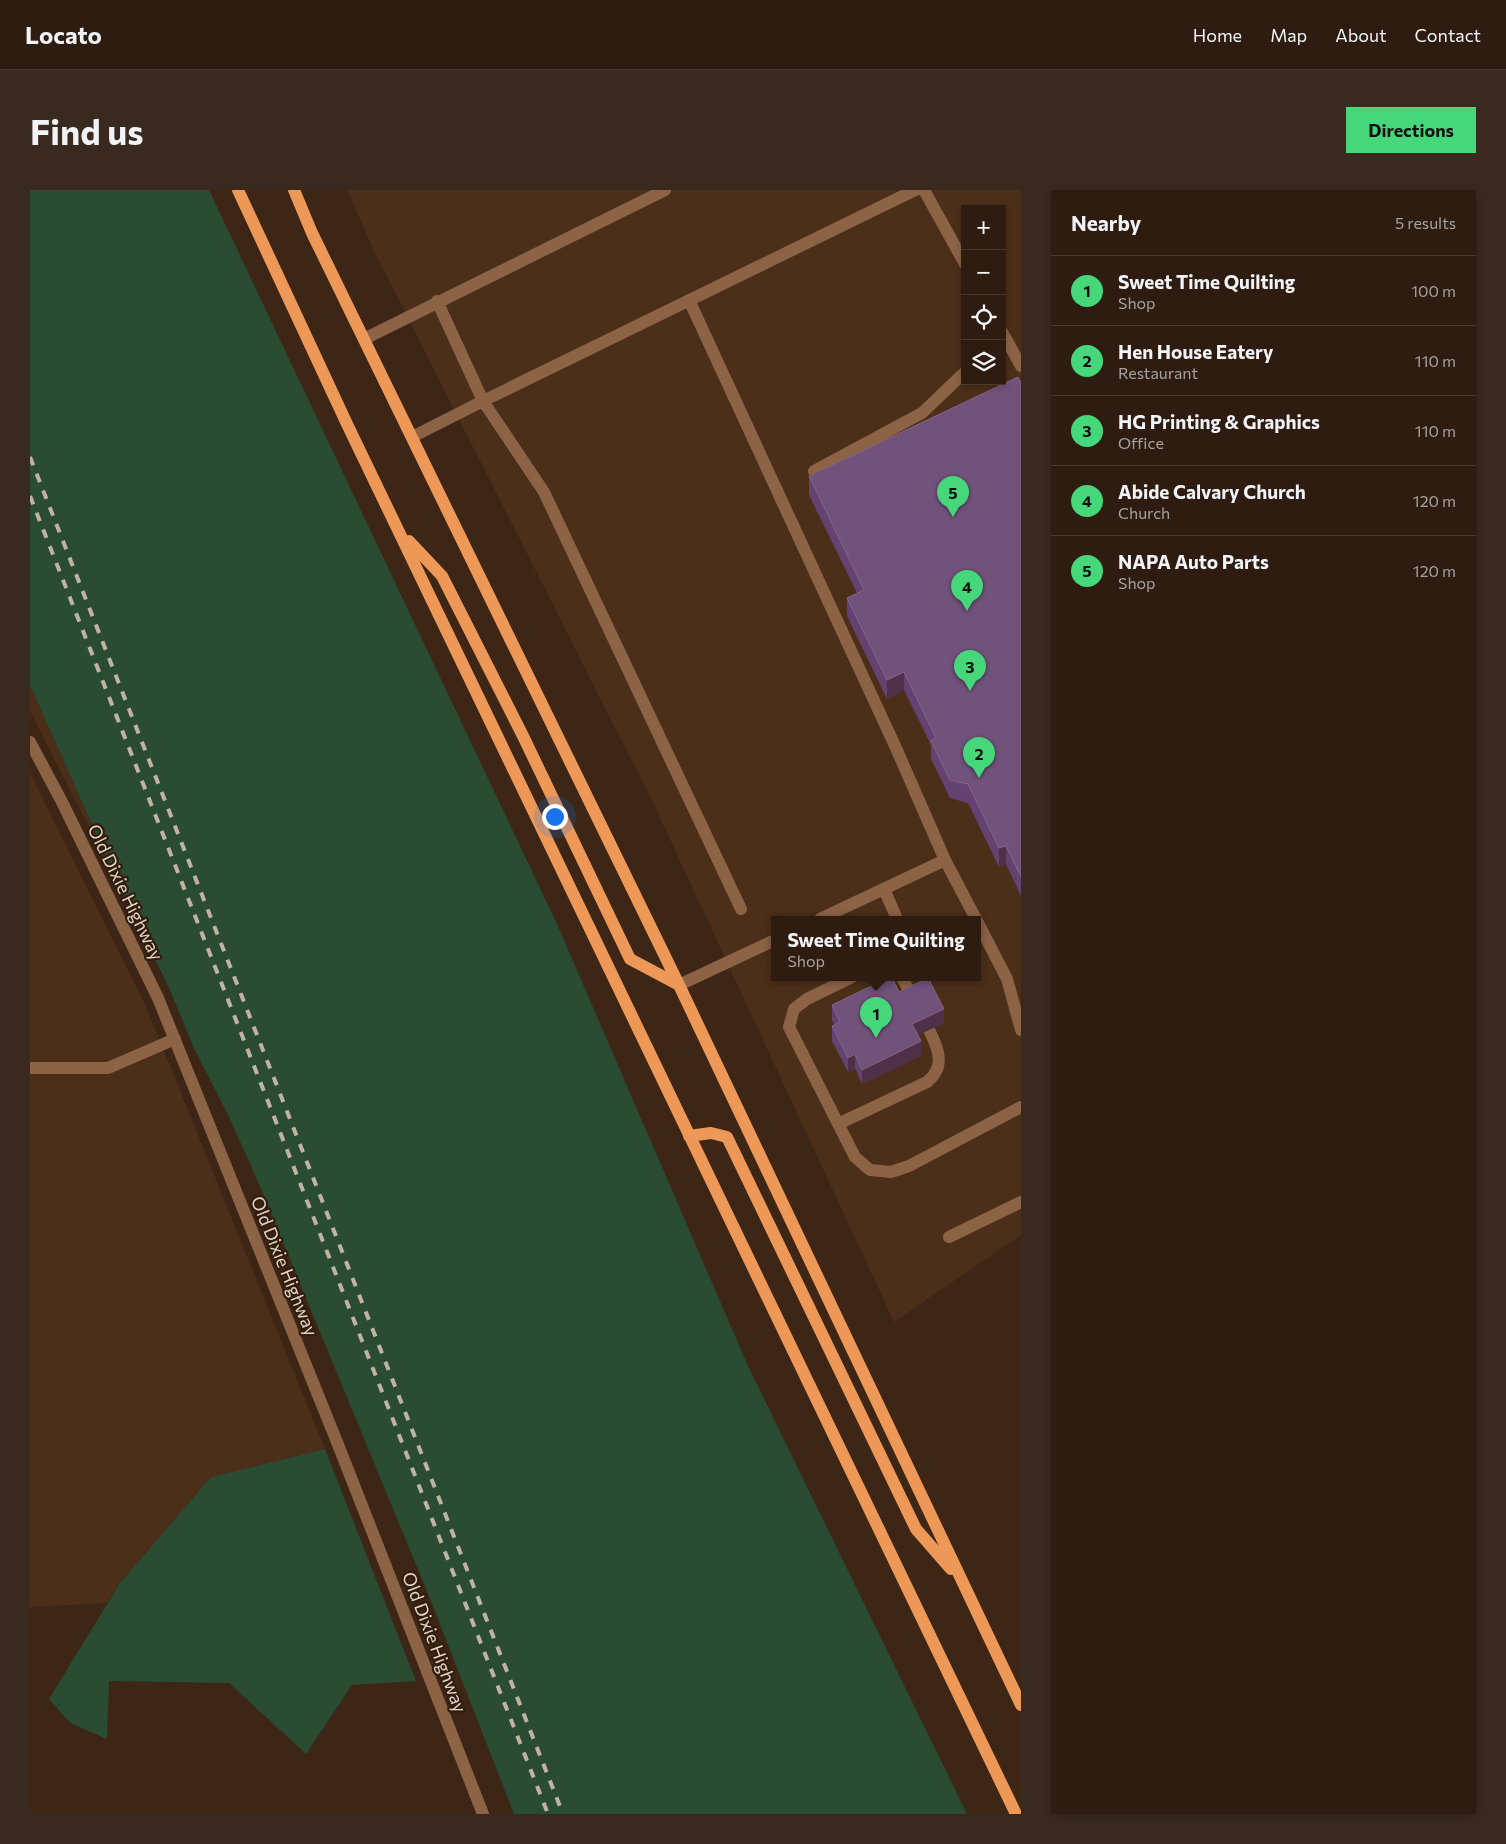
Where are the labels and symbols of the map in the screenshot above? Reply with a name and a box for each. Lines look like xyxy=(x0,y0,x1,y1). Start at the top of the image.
pin: 5 xyxy=(937,476,969,517)
pin: 4 xyxy=(951,570,983,611)
pin: 3 xyxy=(954,650,986,691)
pin: 2 xyxy=(963,737,995,778)
your location xyxy=(542,804,568,830)
street label: Old Dixie Highway xyxy=(83,820,169,964)
pin: 1 xyxy=(860,997,892,1038)
street label: Old Dixie Highway xyxy=(247,1193,323,1339)
street label: Old Dixie Highway xyxy=(398,1569,472,1715)

